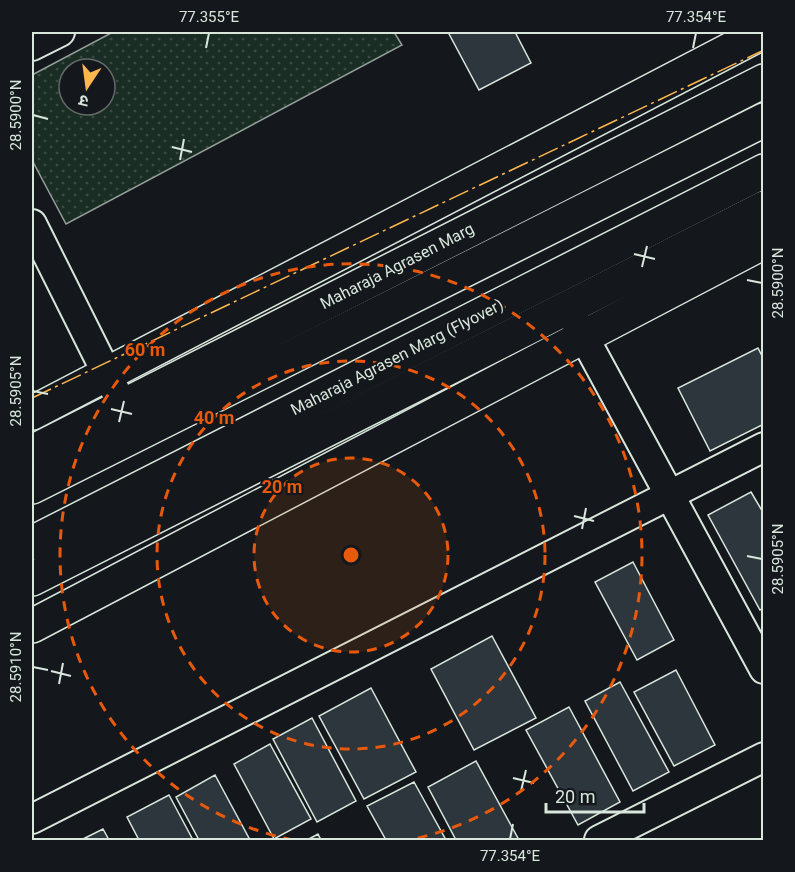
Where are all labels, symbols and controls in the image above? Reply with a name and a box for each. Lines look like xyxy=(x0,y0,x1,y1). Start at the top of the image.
text: 77.355°E xyxy=(179,8,240,26)
text: 77.354°E xyxy=(666,8,727,26)
north arrow xyxy=(57,57,117,117)
text: 28.5900°N xyxy=(7,80,25,150)
text: उ xyxy=(76,91,90,111)
street label: Maharaja Agrasen Marg xyxy=(317,219,477,313)
text: 28.5900°N xyxy=(769,248,787,318)
street label: Maharaja Agrasen Marg (Flyover) xyxy=(288,295,506,419)
text: 60 m xyxy=(125,339,165,360)
text: 28.5905°N xyxy=(7,356,25,426)
text: 40 m xyxy=(194,407,234,428)
text: 20 m xyxy=(262,476,302,497)
text: 28.5905°N xyxy=(769,524,787,594)
centre of rings xyxy=(341,545,361,565)
text: 28.5910°N xyxy=(7,632,25,702)
scale bar xyxy=(546,776,644,814)
text: 20 m xyxy=(555,786,595,807)
text: 77.354°E xyxy=(480,847,541,865)

